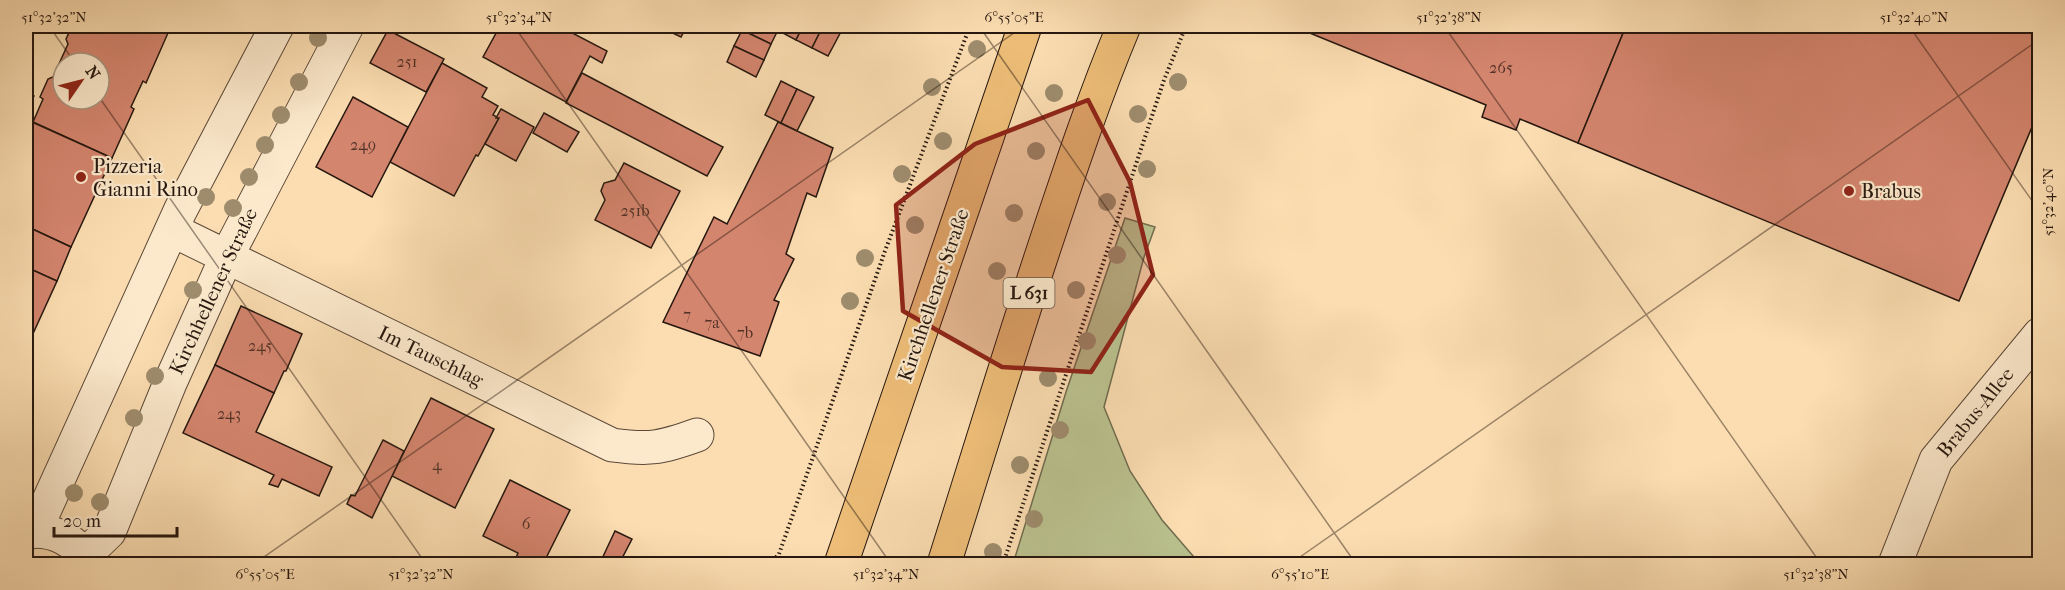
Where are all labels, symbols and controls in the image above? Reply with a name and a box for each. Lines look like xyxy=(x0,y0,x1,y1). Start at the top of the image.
text: 51°32'32"N xyxy=(21,8,87,26)
text: 51°32'34"N xyxy=(486,8,553,26)
text: 6°55'05"E xyxy=(984,8,1044,26)
text: 51°32'38"N xyxy=(1416,8,1482,26)
text: 51°32'40"N xyxy=(1880,8,1949,26)
north arrow xyxy=(51,51,111,111)
house number: 251 xyxy=(397,52,417,71)
house number: 265 xyxy=(1489,58,1513,77)
text: N xyxy=(82,62,105,84)
house number: 249 xyxy=(350,135,376,154)
place label: Pizzeria Gianni Rino xyxy=(93,155,198,201)
text: 51°32'40"N xyxy=(2039,167,2057,236)
marker: Pizzeria Gianni Rino xyxy=(74,170,88,184)
place label: Brabus xyxy=(1861,180,1921,203)
marker: Brabus xyxy=(1842,184,1856,198)
house number: 251b xyxy=(620,201,650,220)
street label: Kirchhellener Straße xyxy=(165,204,262,378)
street label: Kirchhellener Straße xyxy=(893,206,974,384)
road number: L 631 xyxy=(1004,278,1054,308)
house number: 7 xyxy=(683,305,691,324)
house number: 7a xyxy=(704,313,720,332)
street label: Im Tauschlag xyxy=(375,321,487,392)
house number: 7b xyxy=(737,323,753,342)
house number: 245 xyxy=(248,336,272,355)
street label: Brabus-Allee xyxy=(1932,363,2019,462)
house number: 243 xyxy=(217,404,241,423)
house number: 4 xyxy=(432,455,442,474)
scale bar xyxy=(54,500,177,538)
text: 20 m xyxy=(63,511,101,532)
house number: 6 xyxy=(522,514,531,533)
text: 6°55'05"E xyxy=(235,565,295,583)
text: 51°32'32"N xyxy=(388,565,454,583)
text: 51°32'34"N xyxy=(853,565,920,583)
text: 6°55'10"E xyxy=(1271,565,1329,583)
text: 51°32'38"N xyxy=(1783,565,1849,583)

